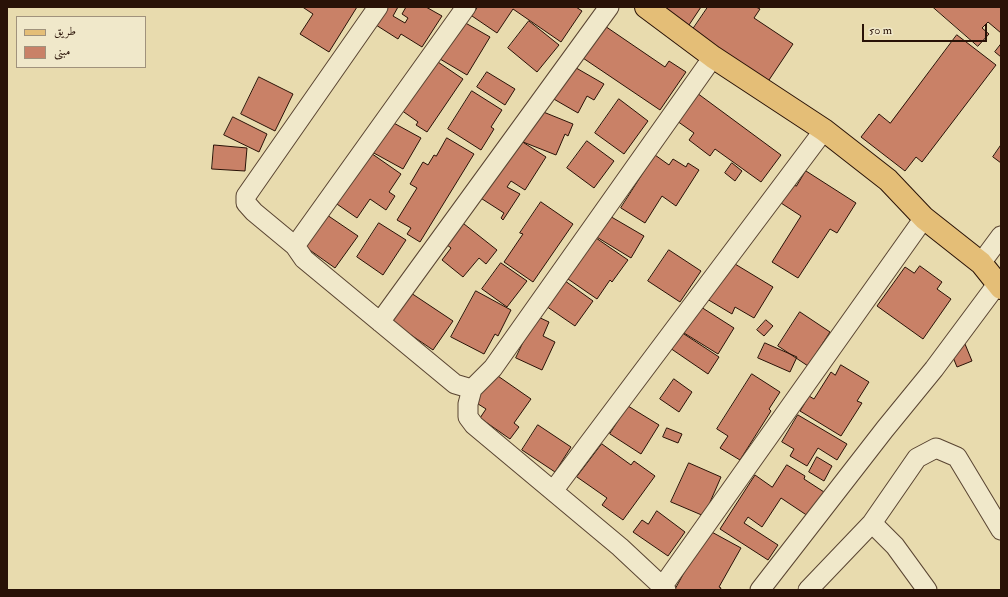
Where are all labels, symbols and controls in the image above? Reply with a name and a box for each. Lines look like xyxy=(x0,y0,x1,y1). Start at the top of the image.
legend xyxy=(16,16,146,68)
scale bar xyxy=(864,16,989,42)
text: 50 m xyxy=(869,23,892,38)
text: طريق xyxy=(54,24,76,39)
text: مبنى xyxy=(54,44,70,59)

